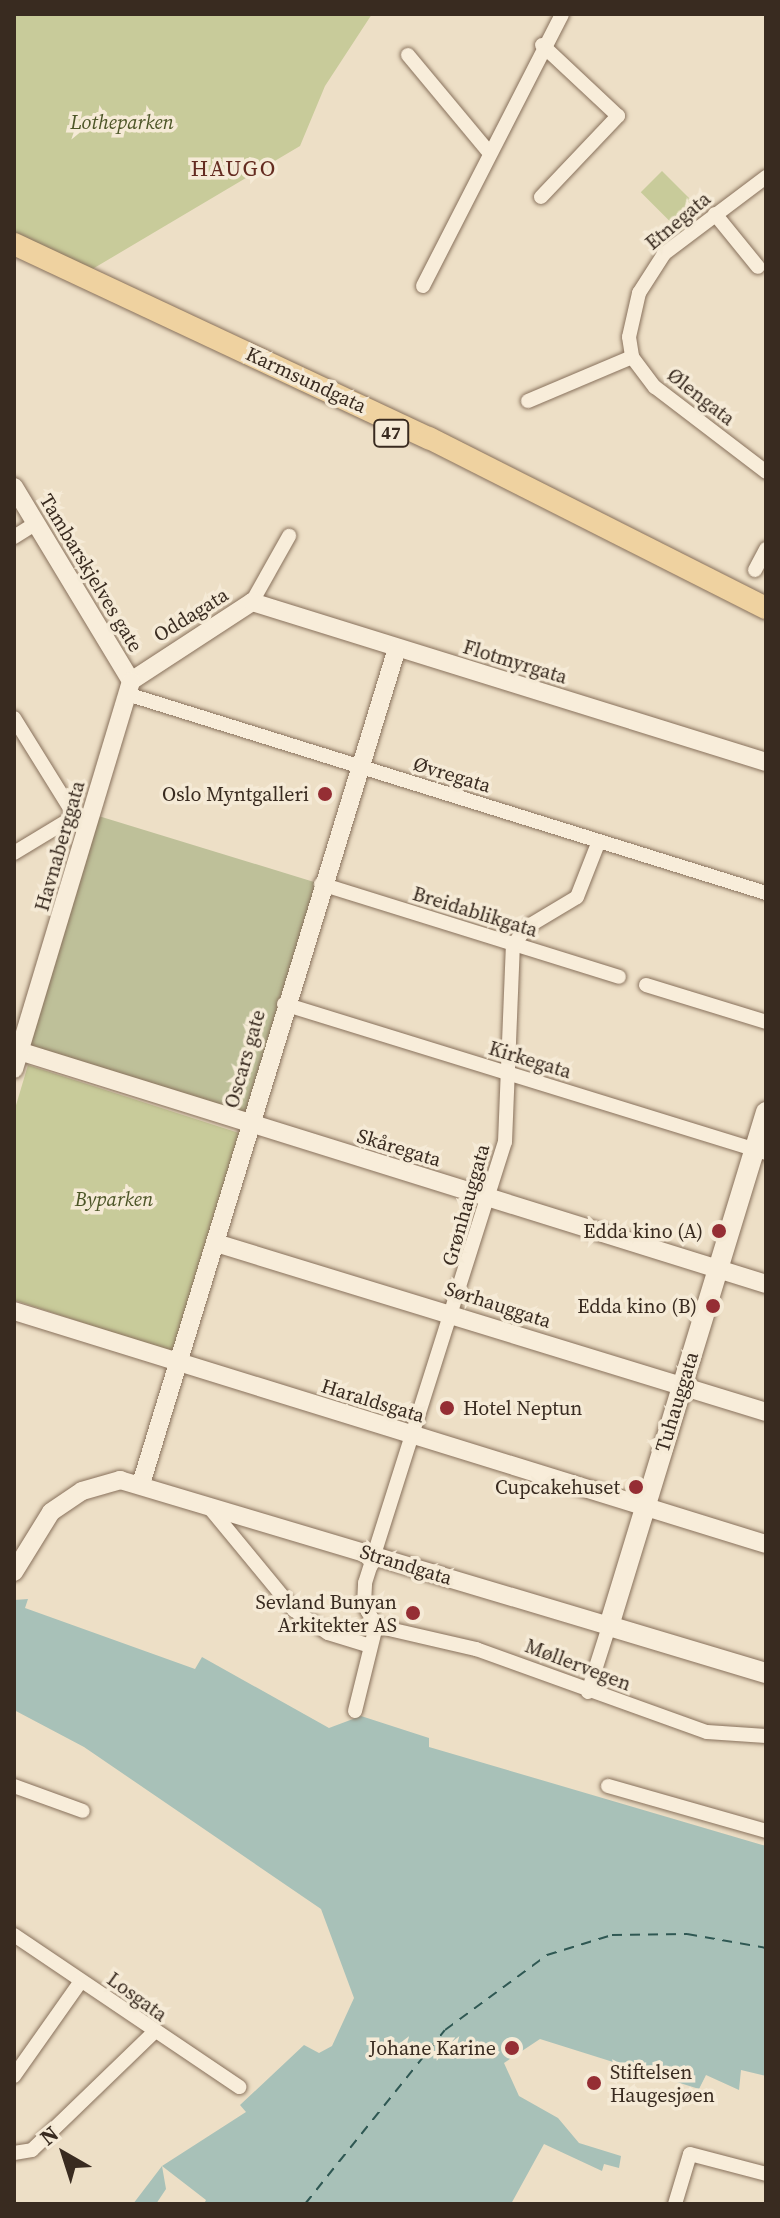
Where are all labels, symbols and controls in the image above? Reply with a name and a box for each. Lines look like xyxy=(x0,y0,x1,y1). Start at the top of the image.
park label: Lotheparken xyxy=(70,110,174,134)
district label: HAUGO xyxy=(191,156,277,182)
street label: Etnegata xyxy=(641,187,715,255)
street label: Karmsundgata xyxy=(242,342,370,418)
street label: Ølengata xyxy=(662,363,740,431)
road number: 47 xyxy=(373,419,409,447)
street label: Tambarskjelves gate xyxy=(34,490,148,656)
street label: Oddagata xyxy=(149,583,233,647)
street label: Flotmyrgata xyxy=(460,635,570,689)
street label: Øvregata xyxy=(410,752,494,798)
street label: Havnaberggata xyxy=(30,778,90,914)
place label: Oslo Myntgalleri xyxy=(162,782,309,806)
marker: Oslo Myntgalleri xyxy=(316,785,334,803)
street label: Breidablikgata xyxy=(410,882,540,942)
street label: Oscars gate xyxy=(220,1007,270,1111)
street label: Kirkegata xyxy=(486,1036,574,1084)
street label: Skåregata xyxy=(354,1124,444,1172)
street label: Grønhauggata xyxy=(437,1141,495,1269)
park label: Byparken xyxy=(75,1187,153,1211)
place label: Edda kino (A) xyxy=(583,1219,703,1243)
marker: Edda kino (A) xyxy=(710,1222,728,1240)
street label: Sørhauggata xyxy=(442,1277,554,1333)
place label: Edda kino (B) xyxy=(577,1294,697,1318)
marker: Edda kino (B) xyxy=(704,1297,722,1315)
street label: Tuhauggata xyxy=(650,1349,704,1455)
street label: Haraldsgata xyxy=(318,1374,428,1428)
place label: Hotel Neptun xyxy=(463,1396,582,1420)
marker: Hotel Neptun xyxy=(438,1399,456,1417)
place label: Cupcakehuset xyxy=(495,1475,620,1499)
marker: Cupcakehuset xyxy=(627,1478,645,1496)
street label: Strandgata xyxy=(357,1540,455,1590)
place label: Sevland Bunyan Arkitekter AS xyxy=(256,1590,397,1637)
marker: Sevland Bunyan Arkitekter AS xyxy=(404,1604,422,1622)
street label: Møllervegen xyxy=(522,1634,634,1696)
street label: Losgata xyxy=(102,1967,172,2027)
place label: Johane Karine xyxy=(369,2036,496,2060)
marker: Johane Karine xyxy=(503,2039,521,2057)
place label: Stiftelsen Haugesjøen xyxy=(610,2060,715,2107)
marker: Stiftelsen Haugesjøen xyxy=(585,2074,603,2092)
north arrow xyxy=(24,2114,104,2194)
text: N xyxy=(33,2119,65,2152)

